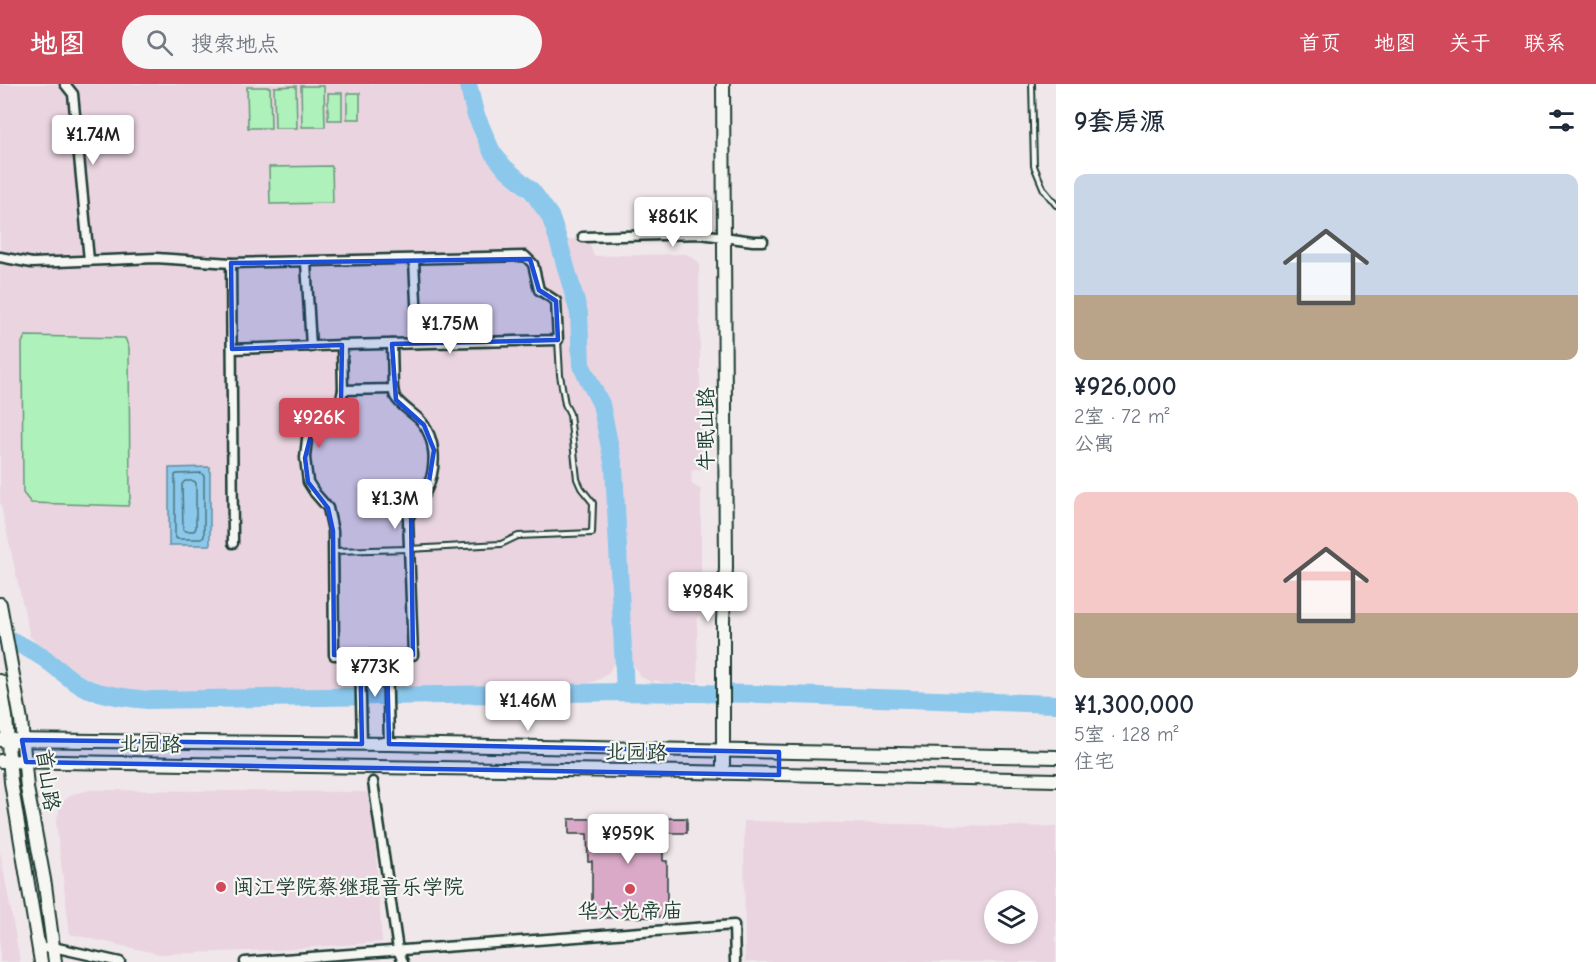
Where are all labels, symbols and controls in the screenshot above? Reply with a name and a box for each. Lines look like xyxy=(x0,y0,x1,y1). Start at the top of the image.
search box xyxy=(122,15,542,69)
icon: search xyxy=(143,26,176,59)
text: 地图 xyxy=(30,28,86,60)
text: 搜索地点 xyxy=(191,31,279,57)
text: 首页 xyxy=(1299,31,1341,55)
text: 地图 xyxy=(1374,31,1416,55)
text: 关于 xyxy=(1449,31,1491,55)
text: 联系 xyxy=(1524,31,1566,55)
icon: filters xyxy=(1545,104,1578,137)
text: 9套房源 xyxy=(1074,107,1166,137)
pin: ¥1.74M xyxy=(44,115,142,166)
text: ¥1.74M xyxy=(66,123,120,146)
pin: ¥861K xyxy=(631,197,715,248)
text: ¥861K xyxy=(648,205,698,228)
icon: home xyxy=(1272,213,1380,321)
pin: ¥1.75M xyxy=(401,304,499,355)
text: ¥1.75M xyxy=(421,312,479,335)
text: ¥926,000 xyxy=(1074,372,1177,402)
street label: 牛眠山路 xyxy=(694,387,718,471)
pin: ¥926K xyxy=(277,398,361,449)
text: 2室 · 72 m² xyxy=(1074,405,1169,428)
text: ¥926K xyxy=(293,406,345,429)
text: 公寓 xyxy=(1074,432,1114,455)
pin: ¥1.3M xyxy=(353,479,437,530)
text: ¥1.3M xyxy=(371,487,419,510)
icon: home xyxy=(1272,531,1380,639)
pin: ¥984K xyxy=(666,572,750,623)
text: ¥984K xyxy=(682,580,734,603)
pin: ¥773K xyxy=(333,647,417,698)
text: ¥773K xyxy=(351,655,399,678)
pin: ¥1.46M xyxy=(479,681,577,732)
text: ¥1.46M xyxy=(499,689,557,712)
text: ¥1,300,000 xyxy=(1074,690,1194,720)
text: 5室 · 128 m² xyxy=(1074,723,1179,746)
street label: 北园路 xyxy=(118,731,182,757)
street label: 北园路 xyxy=(604,739,668,765)
street label: 首山路 xyxy=(32,747,64,813)
text: 住宅 xyxy=(1074,750,1114,773)
pin: ¥959K xyxy=(586,814,670,865)
text: ¥959K xyxy=(602,822,654,845)
place label: 闽江学院蔡继琨音乐学院 xyxy=(233,875,464,899)
marker: 闽江学院蔡继琨音乐学院 xyxy=(214,880,228,894)
marker: 华大光帝庙 xyxy=(623,882,637,896)
map controls xyxy=(984,890,1038,944)
button: layers xyxy=(984,890,1038,944)
place label: 华大光帝庙 xyxy=(578,899,683,923)

